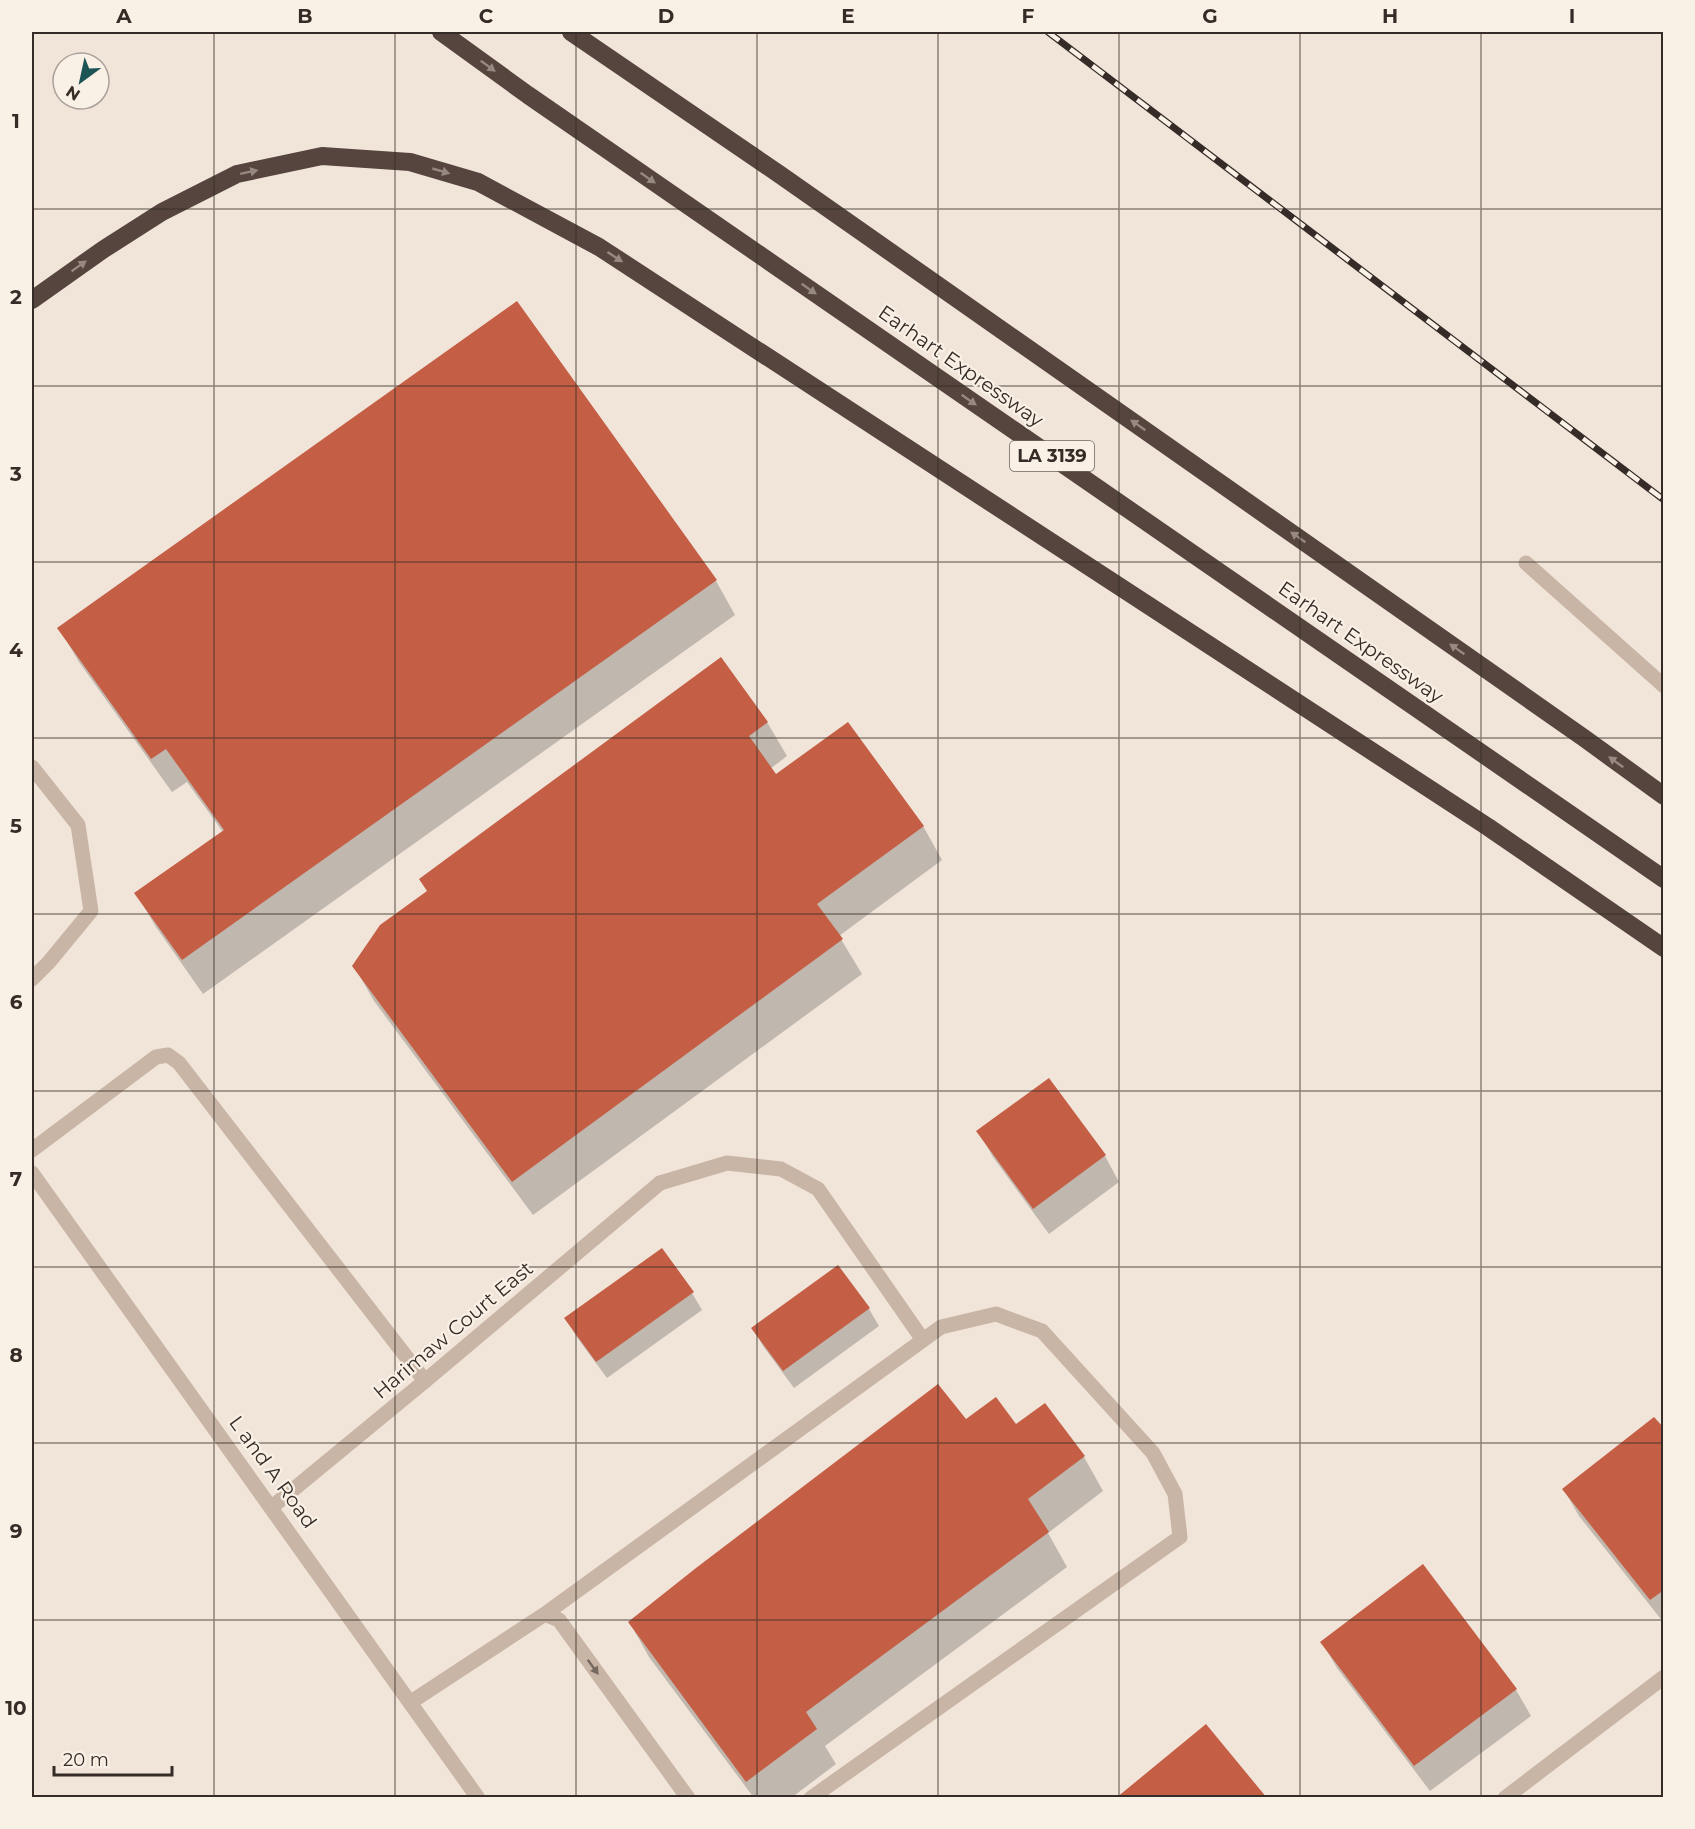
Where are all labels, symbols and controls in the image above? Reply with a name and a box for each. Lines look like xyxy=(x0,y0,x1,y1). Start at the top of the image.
text: A xyxy=(115,4,132,28)
text: B xyxy=(297,4,313,28)
text: C xyxy=(479,4,494,28)
text: D xyxy=(658,4,674,28)
text: E xyxy=(841,4,855,28)
text: F xyxy=(1022,4,1035,28)
text: G xyxy=(1202,4,1218,28)
text: H xyxy=(1382,4,1398,28)
text: I xyxy=(1569,4,1575,28)
north arrow xyxy=(51,51,111,111)
one-way arrow xyxy=(480,60,496,72)
text: N xyxy=(63,82,84,105)
text: 1 xyxy=(12,109,20,133)
one-way arrow xyxy=(239,166,258,176)
one-way arrow xyxy=(432,167,450,176)
one-way arrow xyxy=(640,172,656,184)
one-way arrow xyxy=(606,251,622,263)
one-way arrow xyxy=(71,260,87,272)
one-way arrow xyxy=(800,283,816,295)
text: 2 xyxy=(10,285,22,309)
street label: Earhart Expressway xyxy=(874,300,1048,432)
one-way arrow xyxy=(961,394,977,405)
one-way arrow xyxy=(1130,420,1146,431)
road number: LA 3139 xyxy=(1010,441,1094,471)
text: 3 xyxy=(9,462,22,486)
one-way arrow xyxy=(1290,531,1306,543)
street label: Earhart Expressway xyxy=(1274,576,1448,708)
text: 4 xyxy=(9,638,23,662)
one-way arrow xyxy=(1450,643,1466,655)
one-way arrow xyxy=(1609,756,1624,768)
text: 5 xyxy=(10,814,22,838)
text: 6 xyxy=(10,990,23,1014)
text: 7 xyxy=(10,1167,22,1191)
street label: Harimaw Court East xyxy=(368,1256,538,1404)
text: 8 xyxy=(9,1343,23,1367)
street label: L and A Road xyxy=(224,1411,322,1533)
text: 9 xyxy=(10,1519,22,1543)
one-way arrow xyxy=(587,1658,599,1674)
text: 10 xyxy=(5,1696,27,1720)
scale bar xyxy=(54,1739,172,1777)
text: 20 m xyxy=(63,1749,109,1771)

